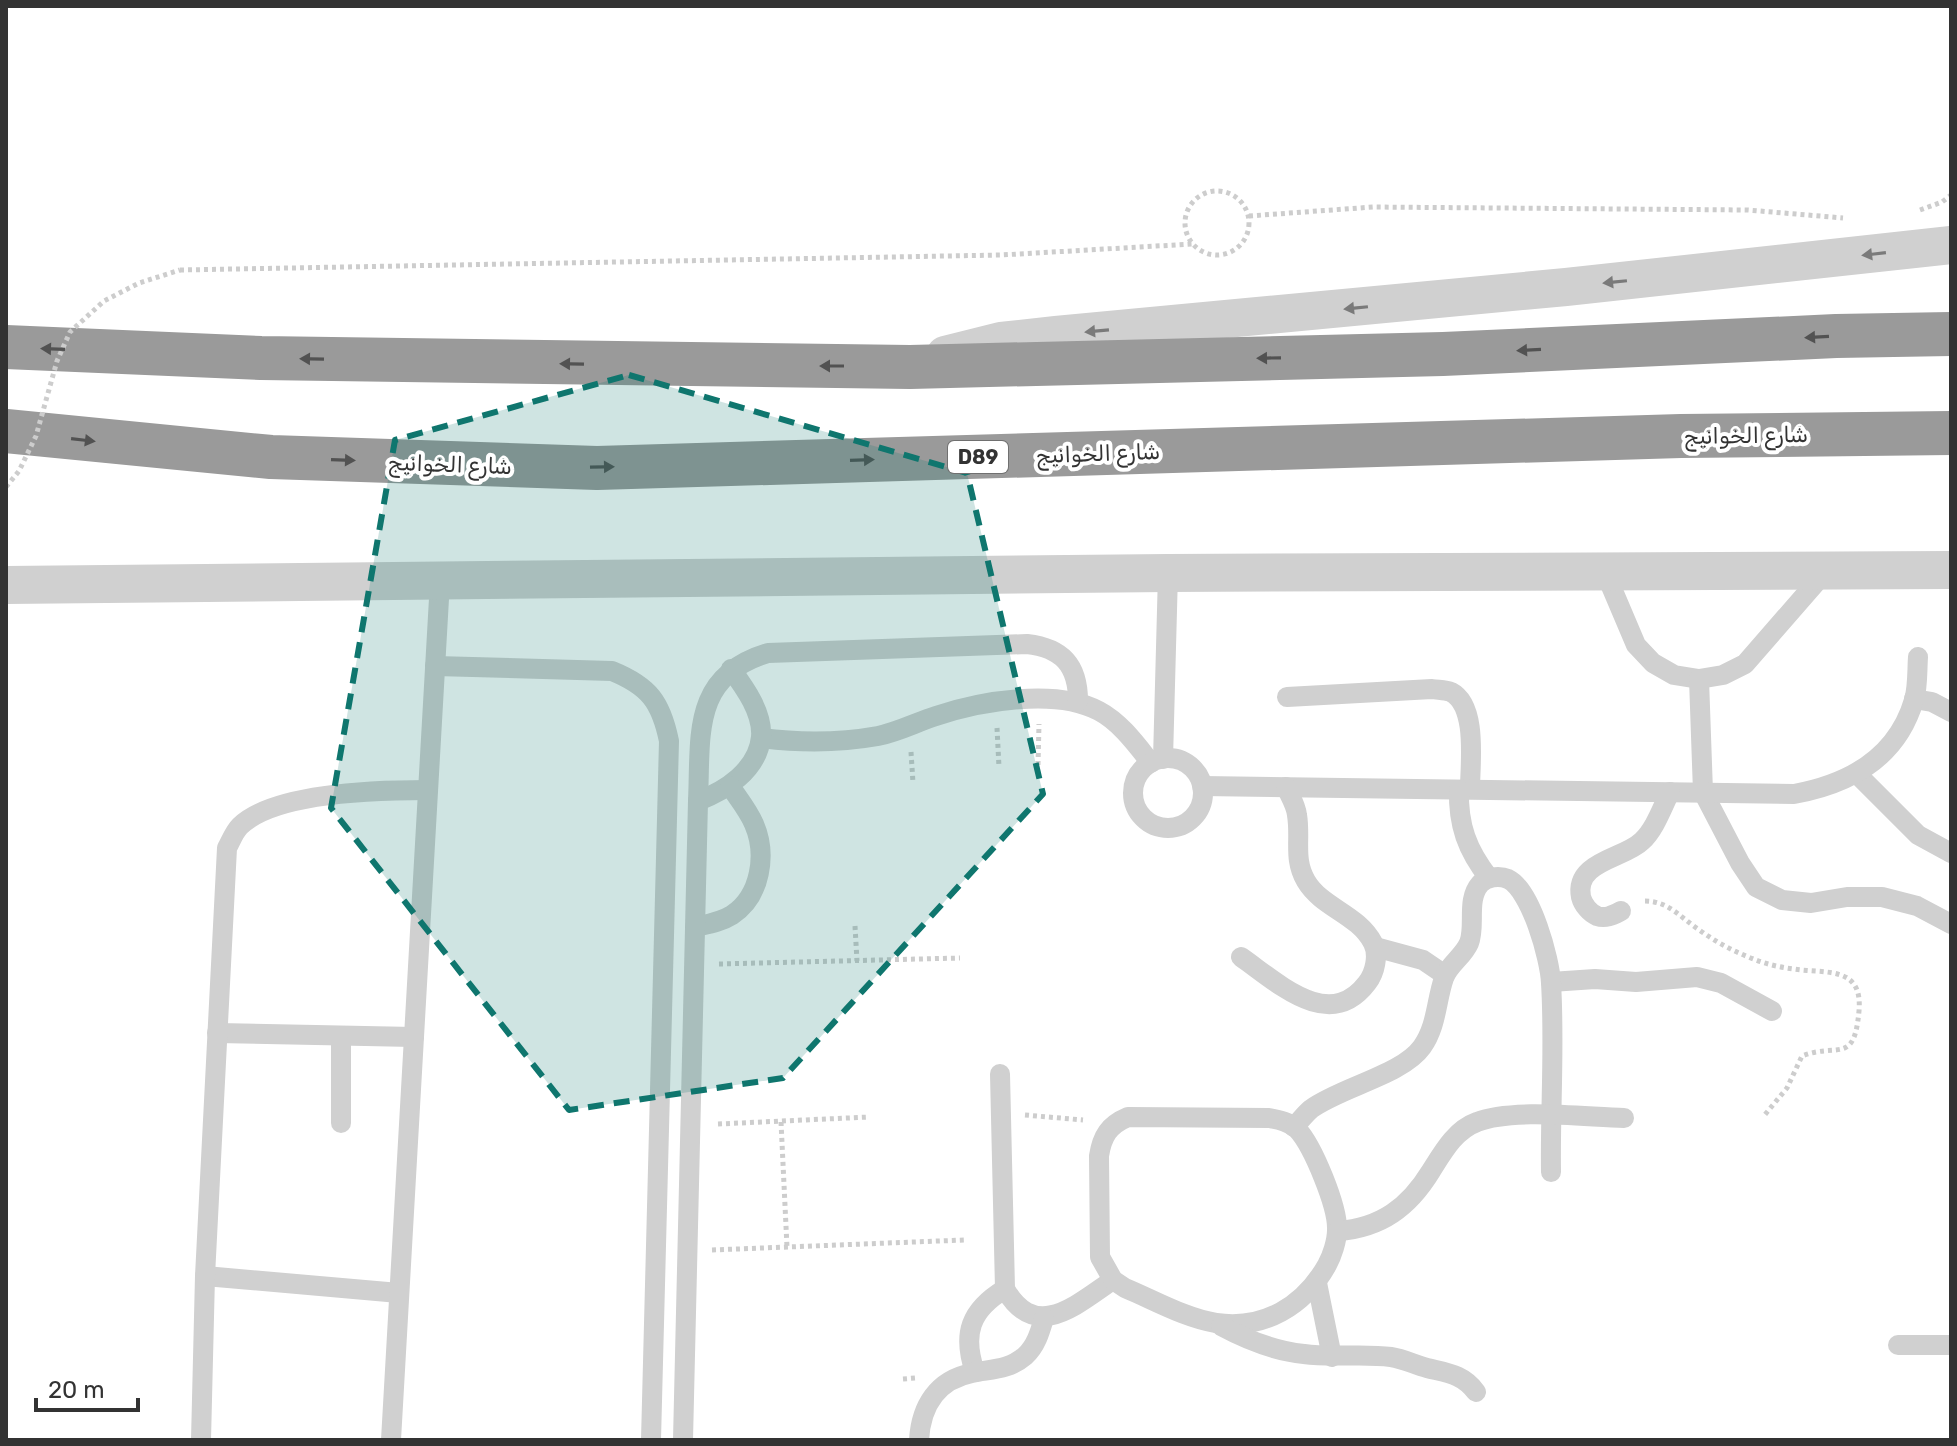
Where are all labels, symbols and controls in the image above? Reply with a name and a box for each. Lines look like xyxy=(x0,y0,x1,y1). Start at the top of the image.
one-way arrow xyxy=(1861,248,1886,261)
one-way arrow xyxy=(1602,276,1627,289)
one-way arrow xyxy=(1343,301,1368,314)
one-way arrow xyxy=(1084,325,1109,338)
one-way arrow xyxy=(1804,330,1829,343)
one-way arrow xyxy=(40,342,65,355)
one-way arrow xyxy=(1516,344,1541,357)
one-way arrow xyxy=(1256,352,1281,365)
one-way arrow xyxy=(299,353,324,365)
one-way arrow xyxy=(559,357,584,370)
one-way arrow xyxy=(819,360,844,372)
street label: شارع الخوانيج xyxy=(1684,421,1808,452)
one-way arrow xyxy=(71,433,96,446)
street label: شارع الخوانيج xyxy=(1035,438,1161,471)
road number: D89 xyxy=(948,441,1008,473)
street label: شارع الخوانيج xyxy=(387,449,513,482)
one-way arrow xyxy=(331,453,356,466)
one-way arrow xyxy=(850,454,875,466)
one-way arrow xyxy=(590,461,616,474)
scale bar xyxy=(36,1362,138,1412)
text: 20 m xyxy=(48,1376,105,1404)

